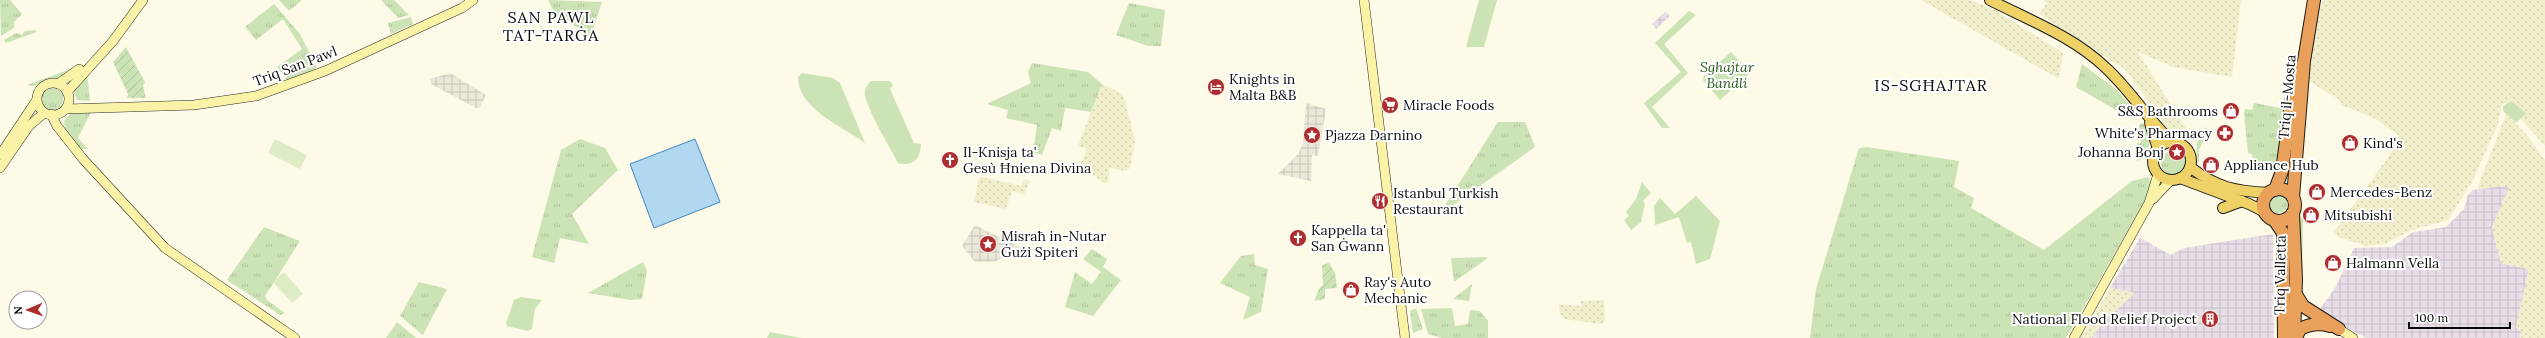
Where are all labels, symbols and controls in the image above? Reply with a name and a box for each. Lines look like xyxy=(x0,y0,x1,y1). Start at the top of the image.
district label: SAN PAWL TAT-TARĠA xyxy=(503,7,599,45)
street label: Triq San Pawl xyxy=(251,42,340,90)
street label: Triq il-Mosta xyxy=(2274,54,2300,140)
park label: Sghajtar Bandli xyxy=(1700,58,1755,92)
place label: Knights in Malta B&B xyxy=(1229,70,1297,104)
district label: IS-SGĦAJTAR xyxy=(1874,75,1988,95)
hotel icon: Knights in Malta B&B xyxy=(1206,77,1226,97)
supermarket icon: Miracle Foods xyxy=(1380,95,1400,115)
place label: Miracle Foods xyxy=(1403,96,1494,114)
shop icon: S&S Bathrooms xyxy=(2221,101,2241,121)
place label: S&S Bathrooms xyxy=(2118,102,2218,120)
pharmacy icon: White's Pharmacy xyxy=(2215,123,2235,143)
place label: White's Pharmacy xyxy=(2095,124,2213,142)
place icon: Pjazza Darnino xyxy=(1302,125,1322,145)
place label: Pjazza Darnino xyxy=(1325,126,1422,144)
shop icon: Kind's xyxy=(2340,133,2360,153)
place label: Kind's xyxy=(2363,134,2403,152)
place icon: Johanna Bonj xyxy=(2167,142,2187,162)
place label: Il-Knisja ta' Gesù Ħniena Divina xyxy=(963,143,1091,177)
place label: Johanna Bonj xyxy=(2077,143,2164,161)
church icon: Il-Knisja ta' Gesù Ħniena Divina xyxy=(940,150,960,170)
shop icon: Appliance Hub xyxy=(2201,155,2221,175)
place label: Appliance Hub xyxy=(2223,156,2319,174)
shop icon: Mercedes-Benz xyxy=(2307,182,2327,202)
place label: Mercedes-Benz xyxy=(2330,183,2432,201)
place label: Istanbul Turkish Restaurant xyxy=(1393,184,1499,218)
restaurant icon: Istanbul Turkish Restaurant xyxy=(1370,191,1390,211)
shop icon: Mitsubishi xyxy=(2301,205,2321,225)
place label: Mitsubishi xyxy=(2324,206,2392,224)
place label: Kappella ta' San Ġwann xyxy=(1311,221,1386,255)
place label: Misraħ in-Nutar Ġużi Spiteri xyxy=(1001,227,1106,261)
church icon: Kappella ta' San Ġwann xyxy=(1288,228,1308,248)
place icon: Misraħ in-Nutar Ġużi Spiteri xyxy=(978,234,998,254)
street label: Triq Valletta xyxy=(2270,235,2290,315)
shop icon: Halmann Vella xyxy=(2323,253,2343,273)
place label: Halmann Vella xyxy=(2346,254,2439,272)
place label: Ray's Auto Mechanic xyxy=(1364,273,1431,307)
shop icon: Ray's Auto Mechanic xyxy=(1341,280,1361,300)
north arrow xyxy=(8,290,48,330)
scale bar xyxy=(2409,304,2510,330)
text: N xyxy=(11,305,25,315)
building icon: National Flood Relief Project xyxy=(2200,309,2220,329)
place label: National Flood Relief Project xyxy=(2012,310,2198,328)
text: 100 m xyxy=(2415,310,2448,325)

